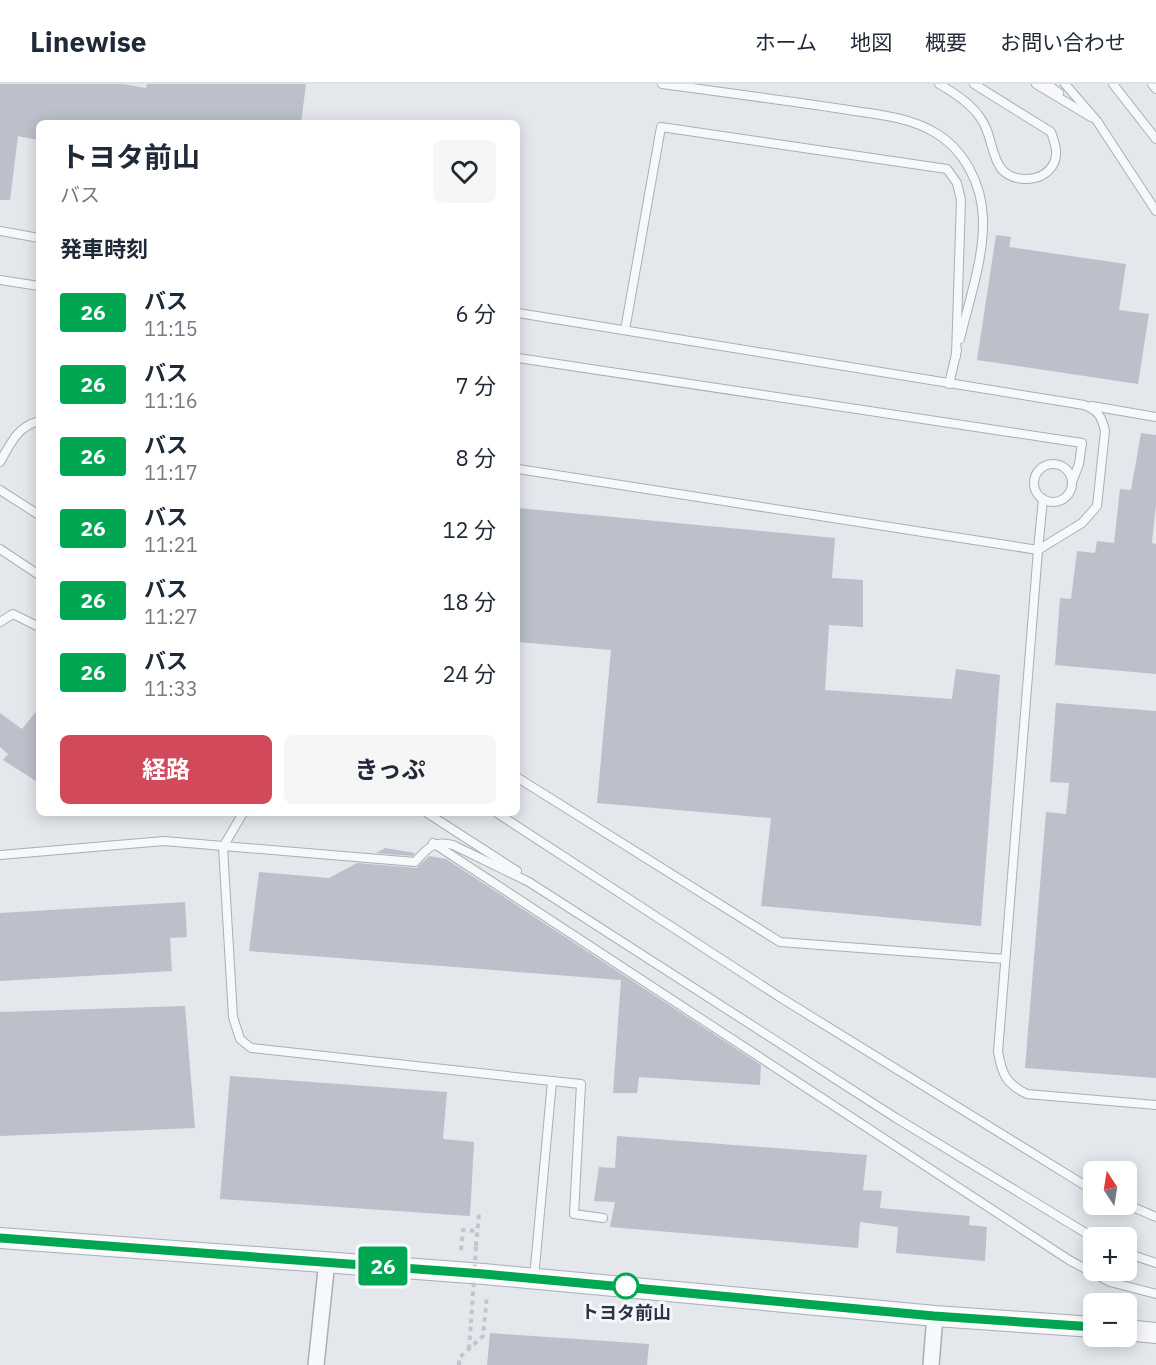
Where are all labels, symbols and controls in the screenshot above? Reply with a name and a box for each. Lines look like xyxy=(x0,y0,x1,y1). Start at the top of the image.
text: Linewise xyxy=(30,23,147,60)
text: ホーム xyxy=(755,28,817,56)
text: 地図 xyxy=(850,28,892,56)
text: 概要 xyxy=(925,28,967,56)
text: お問い合わせ xyxy=(1000,28,1126,56)
text: トヨタ前山 xyxy=(60,138,200,175)
button: heart xyxy=(433,140,496,203)
text: バス xyxy=(60,181,100,208)
text: 発車時刻 xyxy=(60,234,148,263)
text: バス xyxy=(144,286,188,315)
text: 26 xyxy=(80,298,106,326)
text: 6 分 xyxy=(456,299,496,328)
text: 11:15 xyxy=(144,315,198,342)
text: バス xyxy=(144,358,188,387)
text: 26 xyxy=(80,370,106,398)
text: 7 分 xyxy=(456,371,496,400)
text: 11:16 xyxy=(144,387,198,414)
text: バス xyxy=(144,430,188,459)
text: 26 xyxy=(80,442,106,470)
text: 8 分 xyxy=(456,443,496,472)
text: 11:17 xyxy=(144,459,198,486)
text: バス xyxy=(144,502,188,531)
text: 26 xyxy=(80,514,106,542)
text: 12 分 xyxy=(442,515,496,544)
text: 11:21 xyxy=(144,531,198,558)
text: バス xyxy=(144,574,188,603)
text: 26 xyxy=(80,586,106,614)
text: 18 分 xyxy=(442,587,496,616)
text: 11:27 xyxy=(144,603,198,630)
text: バス xyxy=(144,646,188,675)
text: 26 xyxy=(80,658,106,686)
text: 24 分 xyxy=(442,659,496,688)
text: 11:33 xyxy=(144,675,198,702)
button: 経路 xyxy=(60,735,272,804)
button: きっぷ xyxy=(284,735,496,804)
north arrow xyxy=(1083,1161,1137,1215)
map controls xyxy=(1083,1161,1137,1347)
button: + xyxy=(1083,1227,1137,1281)
line badge: 26 xyxy=(356,1246,410,1286)
text: 26 xyxy=(370,1252,396,1280)
marker: トヨタ前山 xyxy=(613,1273,639,1299)
button: − xyxy=(1083,1293,1137,1347)
place label: トヨタ前山 xyxy=(581,1301,671,1324)

